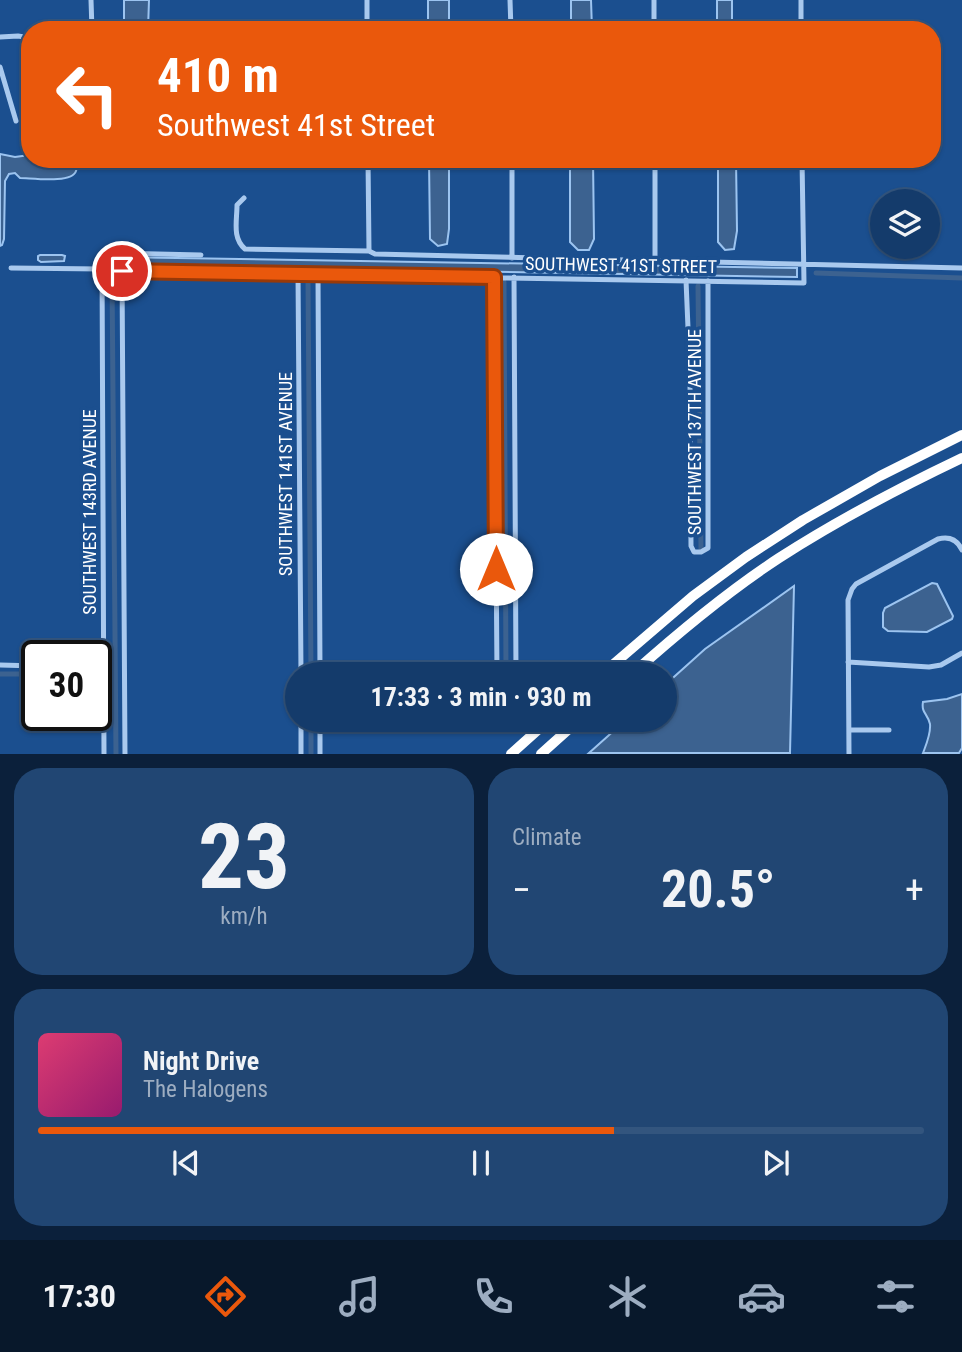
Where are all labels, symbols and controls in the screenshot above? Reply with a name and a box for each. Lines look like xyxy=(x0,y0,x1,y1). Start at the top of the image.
text: 410 m xyxy=(157,47,279,104)
icon: left xyxy=(42,49,133,140)
text: Southwest 41st Street xyxy=(157,106,435,144)
map controls xyxy=(870,189,940,259)
button: layers xyxy=(870,189,940,259)
pin xyxy=(92,241,152,301)
icon: arrive xyxy=(103,252,141,290)
street label: SOUTHWEST 41ST STREET xyxy=(525,253,717,277)
street label: SOUTHWEST 137TH AVENUE xyxy=(684,329,705,535)
street label: SOUTHWEST 141ST AVENUE xyxy=(275,372,296,576)
street label: SOUTHWEST 143RD AVENUE xyxy=(79,409,100,615)
position arrow xyxy=(459,532,533,606)
speed limit sign: 30 xyxy=(21,640,112,731)
text: 17:33 · 3 min · 930 m xyxy=(371,682,591,712)
text: 23 xyxy=(198,804,290,910)
text: Climate xyxy=(512,824,582,851)
text: 20.5° xyxy=(661,859,775,920)
text: − xyxy=(512,868,531,912)
text: + xyxy=(905,868,924,912)
text: km/h xyxy=(220,903,268,930)
text: Night Drive xyxy=(143,1046,259,1076)
text: The Halogens xyxy=(143,1076,268,1103)
icon: previous xyxy=(167,1144,205,1182)
icon: pause xyxy=(462,1144,500,1182)
icon: next xyxy=(757,1144,795,1182)
icon: directions xyxy=(201,1272,250,1321)
icon: music xyxy=(335,1272,384,1321)
icon: phone xyxy=(469,1272,518,1321)
icon: climate xyxy=(603,1272,652,1321)
icon: car xyxy=(737,1272,786,1321)
icon: filters xyxy=(871,1272,920,1321)
text: 17:30 xyxy=(42,1277,116,1315)

